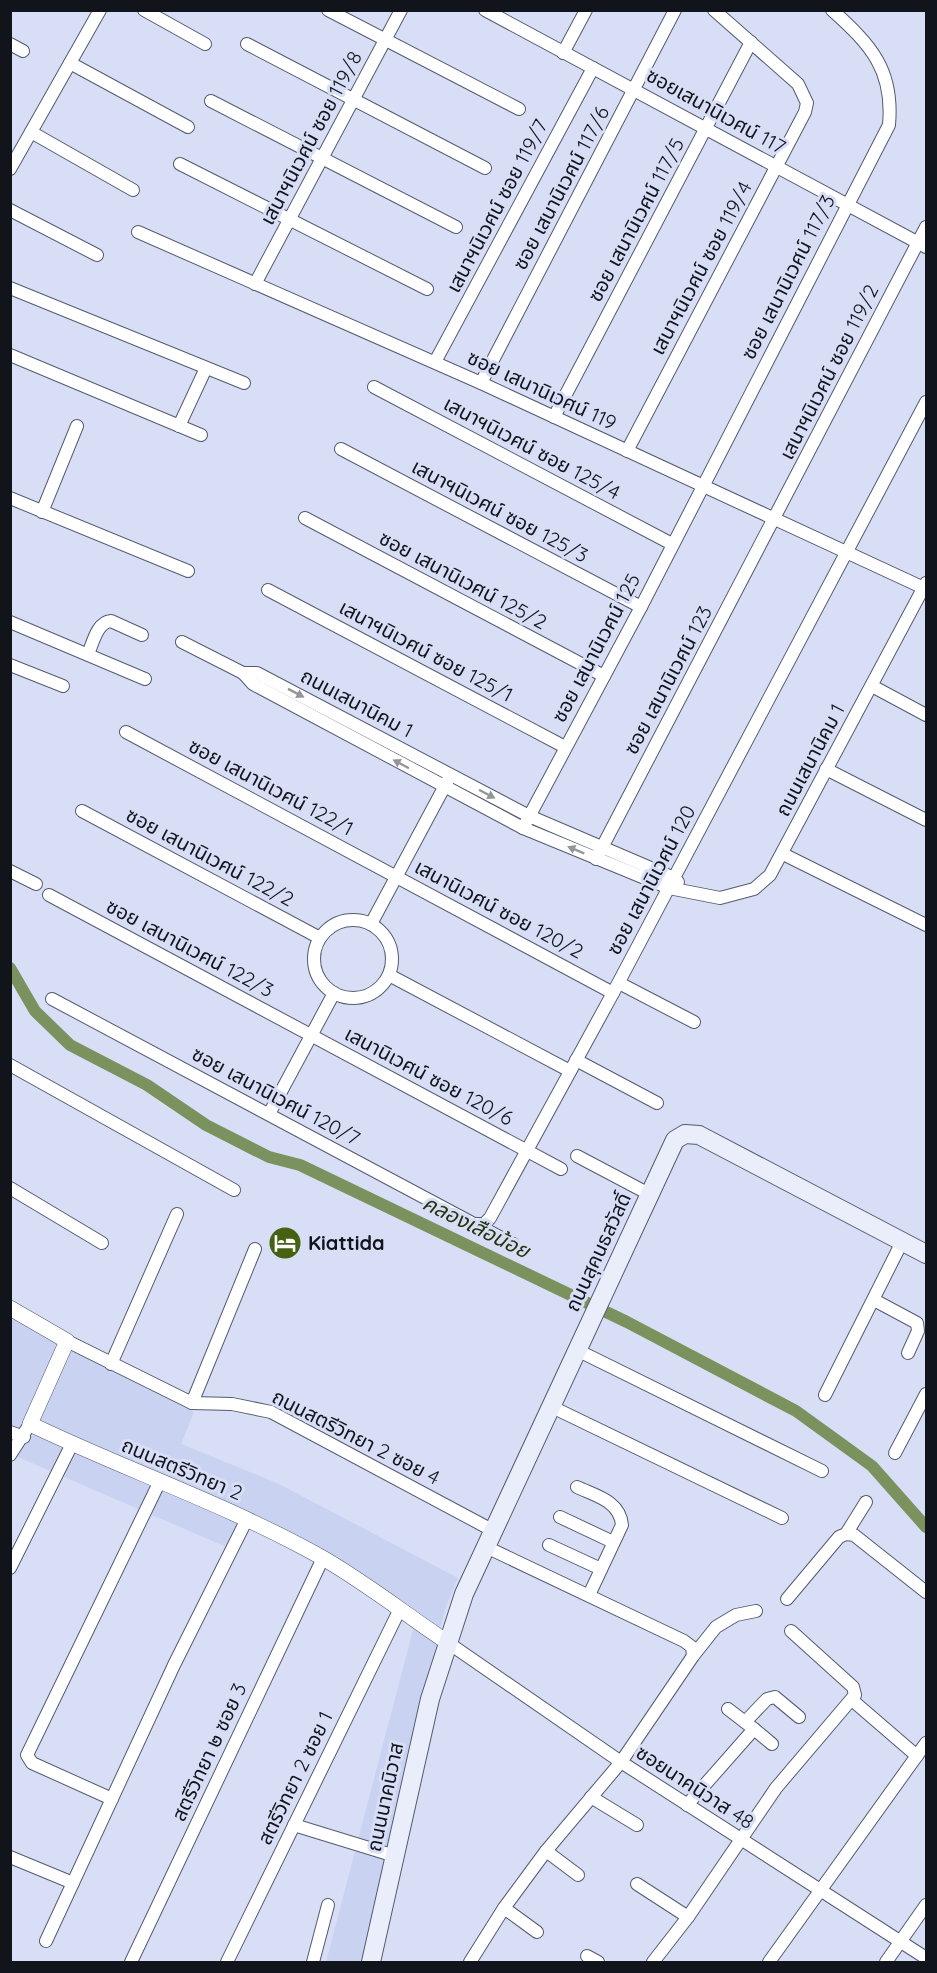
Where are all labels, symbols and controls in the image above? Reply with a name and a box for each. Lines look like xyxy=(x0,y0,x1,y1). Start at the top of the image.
street label: เสนาฯนิเวศน์ ซอย 119/8 xyxy=(254,47,367,229)
street label: ซอยเสนานิเวศน์ 117 xyxy=(642,62,790,159)
street label: ซอย เสนานิเวศน์ 117/6 xyxy=(507,101,614,274)
street label: เสนาฯนิเวศน์ ซอย 119/7 xyxy=(440,115,553,297)
street label: ซอย เสนานิเวศน์ 117/5 xyxy=(582,134,689,306)
street label: เสนาฯนิเวศน์ ซอย 119/4 xyxy=(644,177,757,359)
street label: ซอย เสนานิเวศน์ 117/3 xyxy=(735,190,840,363)
street label: เสนาฯนิเวศน์ ซอย 119/2 xyxy=(774,280,884,464)
street label: ซอย เสนานิเวศน์ 119 xyxy=(464,344,621,435)
street label: เสนาฯนิเวศน์ ซอย 125/4 xyxy=(440,390,625,505)
street label: เสนาฯนิเวศน์ ซอย 125/3 xyxy=(408,453,593,568)
street label: ซอย เสนานิเวศน์ 125/2 xyxy=(375,525,551,634)
street label: ซอย เสนานิเวศน์ 125 xyxy=(546,569,645,726)
street label: เสนาฯนิเวศน์ ซอย 125/1 xyxy=(335,594,517,707)
street label: ซอย เสนานิเวศน์ 123 xyxy=(618,601,717,758)
street label: ถนนเสนานิคม 1 xyxy=(297,662,418,743)
one-way arrow xyxy=(288,689,305,698)
street label: ถนนเสนานิคม 1 xyxy=(769,699,850,820)
street label: ซอย เสนานิเวศน์ 122/1 xyxy=(185,733,358,841)
one-way arrow xyxy=(392,759,409,769)
one-way arrow xyxy=(478,789,496,799)
street label: ซอย เสนานิเวศน์ 120 xyxy=(601,801,701,959)
street label: ซอย เสนานิเวศน์ 122/2 xyxy=(122,802,298,911)
one-way arrow xyxy=(566,845,584,855)
street label: เสนานิเวศน์ ซอย 120/2 xyxy=(411,854,588,964)
street label: ซอย เสนานิเวศน์ 122/3 xyxy=(102,893,278,1002)
street label: เสนานิเวศน์ ซอย 120/6 xyxy=(341,1021,518,1131)
street label: ซอย เสนานิเวศน์ 120/7 xyxy=(188,1041,364,1150)
street label: ถนนสุคนธสวัสดิ์ xyxy=(559,1188,636,1315)
water label: คลองเสือน้อย xyxy=(419,1189,535,1264)
hotel icon: Kiattida xyxy=(267,1225,303,1261)
place label: Kiattida xyxy=(308,1230,385,1255)
street label: ถนนสตรีวิทยา 2 ซอย 4 xyxy=(268,1383,444,1490)
street label: ถนนสตรีวิทยา 2 xyxy=(118,1432,246,1505)
street label: สตรีวิทยา ๒ ซอย 3 xyxy=(166,1679,251,1825)
street label: สตรีวิทยา 2 ซอย 1 xyxy=(251,1707,338,1849)
street label: ซอยนาคนิวาส 48 xyxy=(632,1739,759,1834)
street label: ถนนนาคนิวาส xyxy=(361,1740,408,1854)

